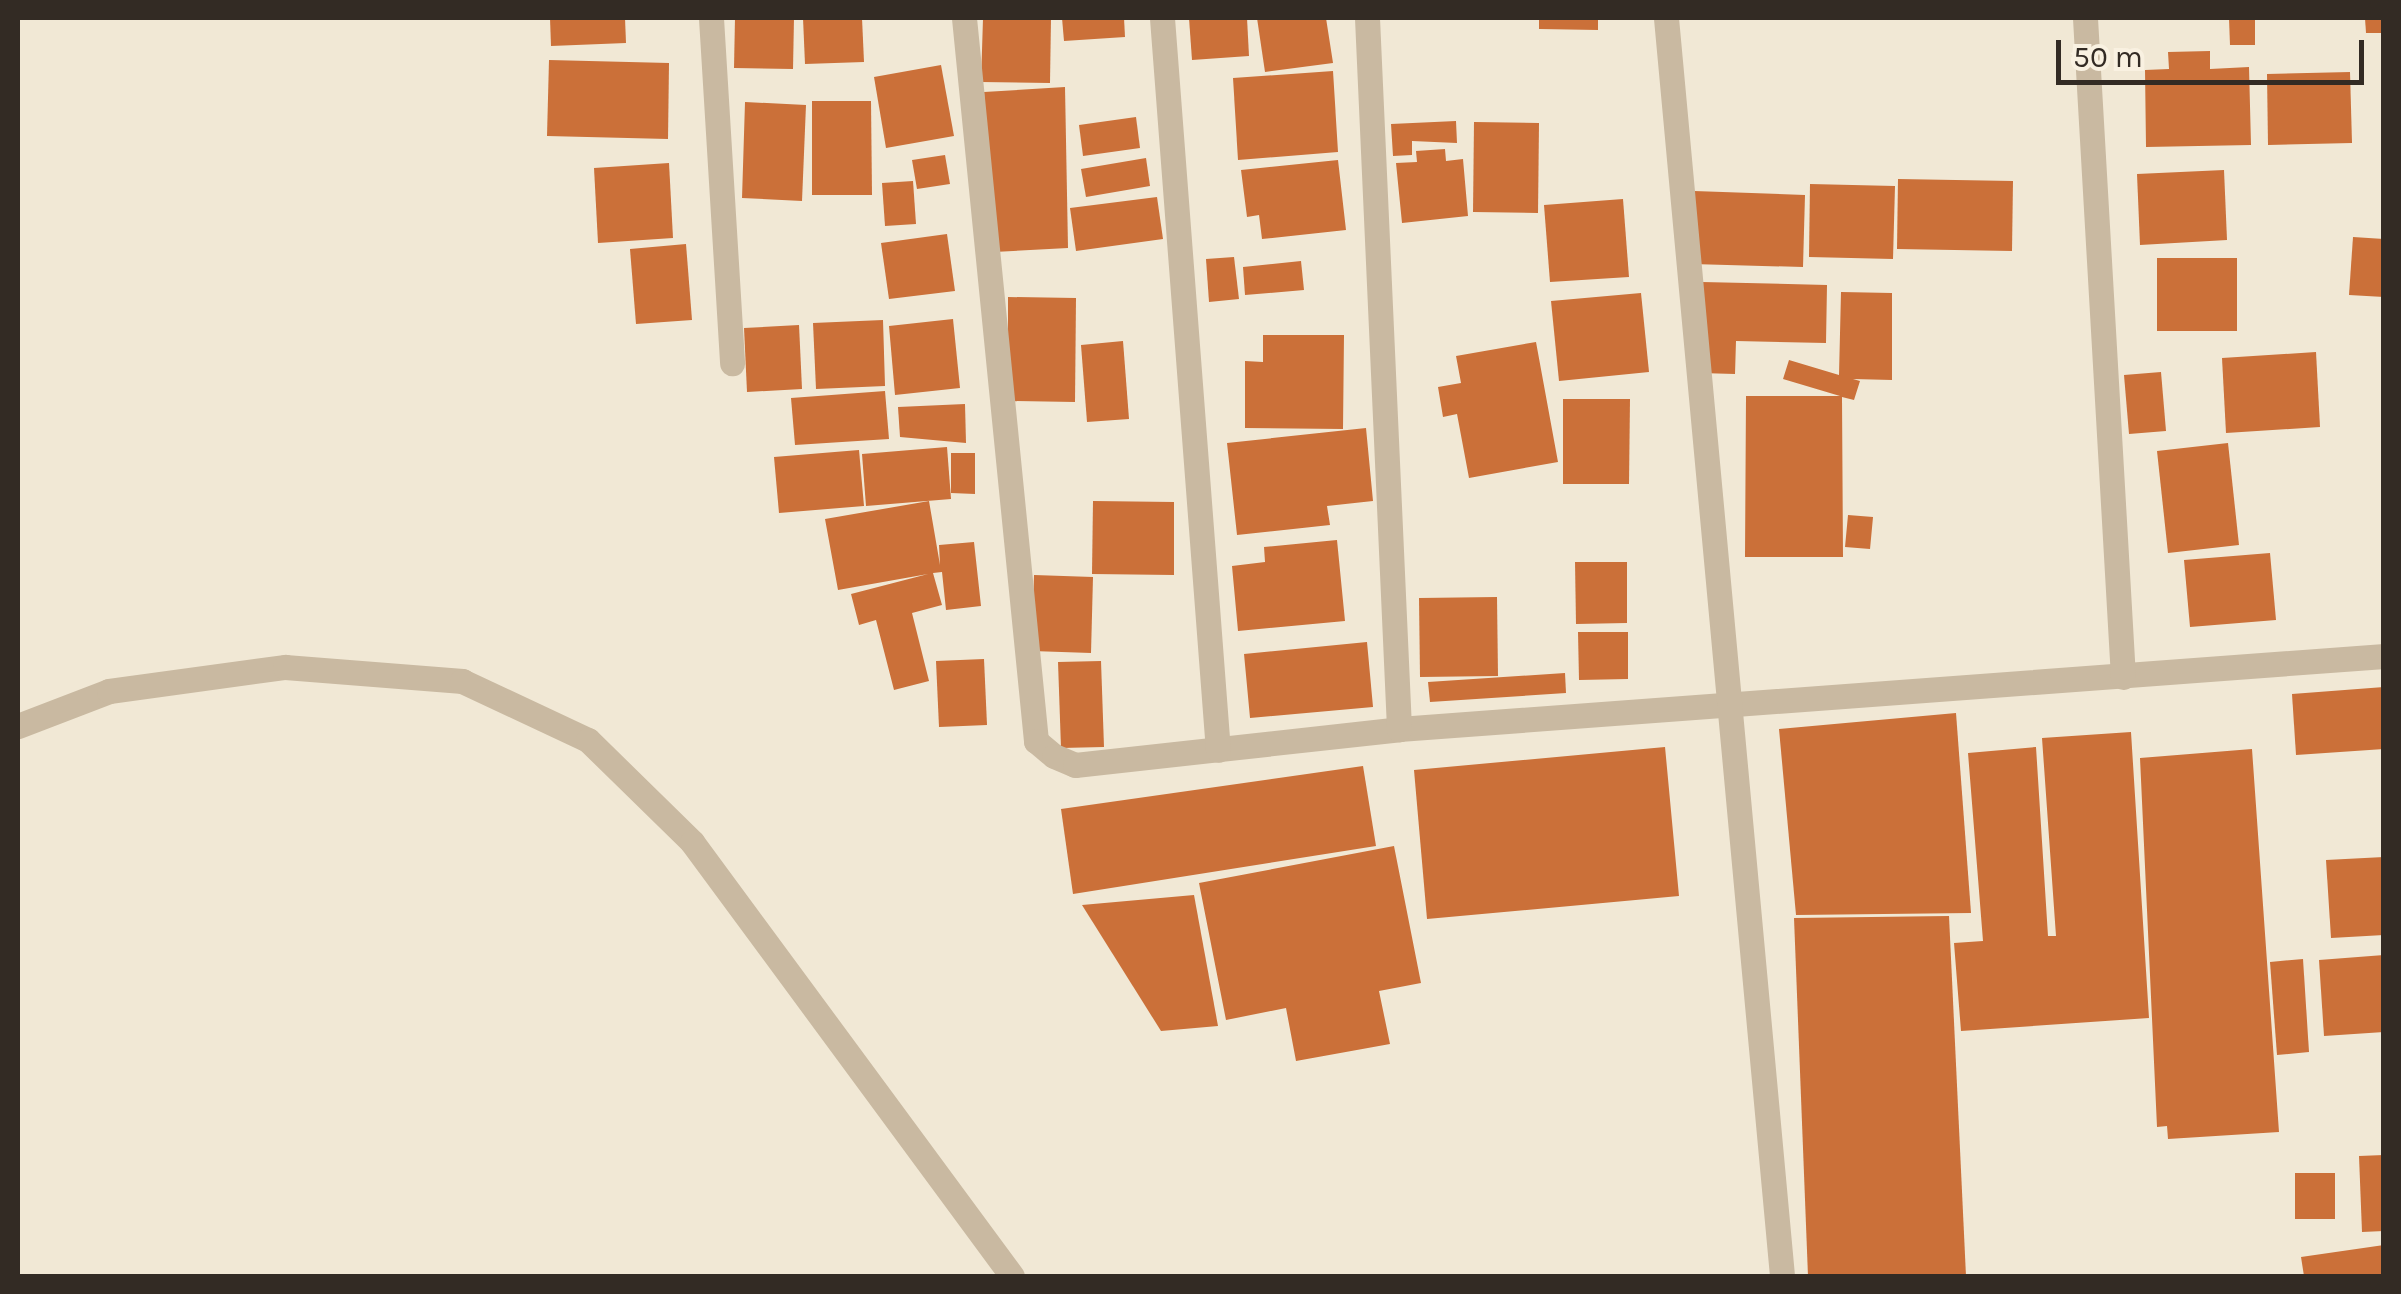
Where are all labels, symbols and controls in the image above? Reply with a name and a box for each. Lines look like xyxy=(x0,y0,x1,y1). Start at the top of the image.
scale bar xyxy=(2061,20,2368,82)
text: 50 m xyxy=(2073,39,2143,75)

